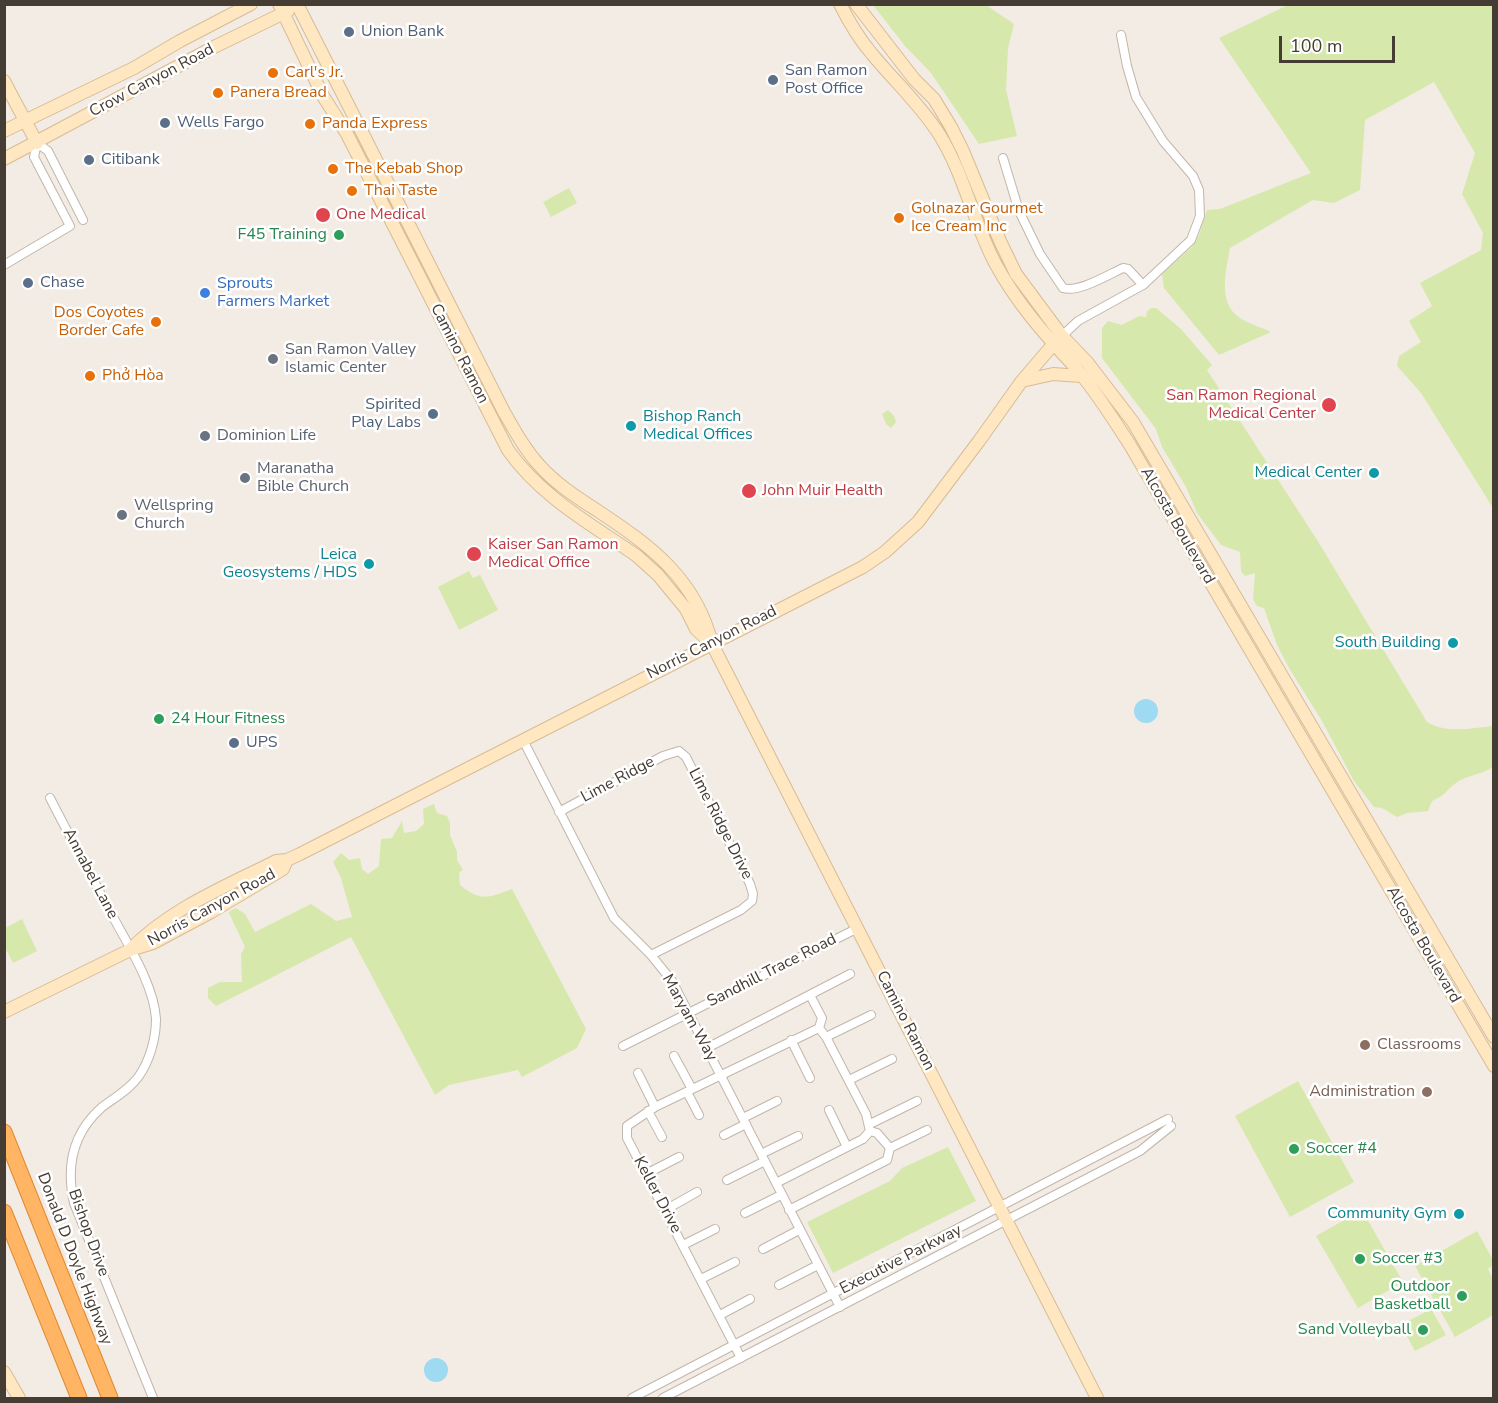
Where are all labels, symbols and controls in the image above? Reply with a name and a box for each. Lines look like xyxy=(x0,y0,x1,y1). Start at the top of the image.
place label: Union Bank xyxy=(361,22,444,42)
scale bar xyxy=(1282,24,1398,62)
marker: Union Bank xyxy=(342,25,356,39)
text: 100 m xyxy=(1290,34,1342,58)
street label: Crow Canyon Road xyxy=(86,40,218,122)
place label: San Ramon Post Office xyxy=(785,61,867,99)
place label: Carl's Jr. xyxy=(285,63,343,83)
marker: Carl's Jr. xyxy=(266,66,280,80)
marker: San Ramon Post Office xyxy=(766,73,780,87)
place label: Panera Bread xyxy=(230,83,327,103)
marker: Panera Bread xyxy=(211,86,225,100)
place label: Wells Fargo xyxy=(177,113,264,133)
place label: Panda Express xyxy=(322,114,428,134)
marker: Wells Fargo xyxy=(158,116,172,130)
marker: Panda Express xyxy=(303,117,317,131)
place label: Citibank xyxy=(101,150,160,170)
marker: Citibank xyxy=(82,153,96,167)
place label: The Kebab Shop xyxy=(345,159,463,179)
marker: The Kebab Shop xyxy=(326,162,340,176)
place label: Thai Taste xyxy=(364,181,438,201)
marker: Thai Taste xyxy=(345,184,359,198)
place label: Golnazar Gourmet Ice Cream Inc xyxy=(911,199,1042,237)
place label: One Medical xyxy=(336,205,426,225)
marker: One Medical xyxy=(314,206,332,224)
marker: Golnazar Gourmet Ice Cream Inc xyxy=(892,211,906,225)
place label: F45 Training xyxy=(237,225,327,245)
marker: F45 Training xyxy=(332,228,346,242)
place label: Chase xyxy=(40,273,85,293)
place label: Sprouts Farmers Market xyxy=(217,274,329,312)
marker: Chase xyxy=(21,276,35,290)
marker: Sprouts Farmers Market xyxy=(198,286,212,300)
street label: Camino Ramon xyxy=(426,301,492,407)
place label: Dos Coyotes Border Cafe xyxy=(54,303,144,341)
marker: Dos Coyotes Border Cafe xyxy=(149,315,163,329)
place label: San Ramon Valley Islamic Center xyxy=(285,340,416,378)
marker: San Ramon Valley Islamic Center xyxy=(266,352,280,366)
place label: Phở Hòa xyxy=(102,366,164,386)
marker: Phở Hòa xyxy=(83,369,97,383)
place label: San Ramon Regional Medical Center xyxy=(1166,386,1316,424)
place label: Spirited Play Labs xyxy=(351,395,421,433)
marker: San Ramon Regional Medical Center xyxy=(1320,396,1338,414)
marker: Spirited Play Labs xyxy=(426,407,440,421)
place label: Bishop Ranch Medical Offices xyxy=(643,407,753,445)
marker: Bishop Ranch Medical Offices xyxy=(624,419,638,433)
place label: Dominion Life xyxy=(217,426,316,446)
marker: Dominion Life xyxy=(198,429,212,443)
place label: Maranatha Bible Church xyxy=(257,459,349,497)
place label: Medical Center xyxy=(1255,463,1362,483)
street label: Alcosta Boulevard xyxy=(1136,464,1218,588)
marker: Medical Center xyxy=(1367,466,1381,480)
marker: Maranatha Bible Church xyxy=(238,471,252,485)
place label: John Muir Health xyxy=(762,481,883,501)
marker: John Muir Health xyxy=(740,482,758,500)
place label: Wellspring Church xyxy=(134,496,214,534)
marker: Wellspring Church xyxy=(115,508,129,522)
place label: Kaiser San Ramon Medical Office xyxy=(488,535,619,573)
place label: Leica Geosystems / HDS xyxy=(223,545,357,583)
marker: Kaiser San Ramon Medical Office xyxy=(465,545,483,563)
marker: Leica Geosystems / HDS xyxy=(362,557,376,571)
street label: Norris Canyon Road xyxy=(644,602,780,684)
place label: South Building xyxy=(1335,633,1441,653)
marker: South Building xyxy=(1446,636,1460,650)
place label: 24 Hour Fitness xyxy=(171,709,285,729)
marker: 24 Hour Fitness xyxy=(152,712,166,726)
place label: UPS xyxy=(246,733,278,753)
marker: UPS xyxy=(227,736,241,750)
street label: Lime Ridge xyxy=(578,753,658,807)
street label: Lime Ridge Drive xyxy=(684,765,756,883)
street label: Annabel Lane xyxy=(58,825,122,923)
street label: Norris Canyon Road xyxy=(145,865,279,951)
street label: Alcosta Boulevard xyxy=(1382,883,1464,1007)
street label: Sandhill Trace Road xyxy=(704,930,840,1012)
street label: Camino Ramon xyxy=(872,968,938,1074)
street label: Maryam Way xyxy=(657,971,721,1065)
place label: Classrooms xyxy=(1377,1035,1461,1055)
marker: Classrooms xyxy=(1358,1038,1372,1052)
place label: Administration xyxy=(1309,1082,1415,1102)
marker: Administration xyxy=(1420,1085,1434,1099)
place label: Soccer #4 xyxy=(1306,1139,1377,1159)
marker: Soccer #4 xyxy=(1287,1142,1301,1156)
street label: Keller Drive xyxy=(629,1153,685,1237)
street label: Donald D Doyle Highway xyxy=(32,1170,116,1348)
street label: Bishop Drive xyxy=(63,1187,113,1279)
place label: Community Gym xyxy=(1327,1204,1447,1224)
marker: Community Gym xyxy=(1452,1207,1466,1221)
street label: Executive Parkway xyxy=(837,1221,965,1299)
place label: Soccer #3 xyxy=(1372,1249,1443,1269)
marker: Soccer #3 xyxy=(1353,1252,1367,1266)
place label: Outdoor Basketball xyxy=(1374,1277,1450,1315)
marker: Outdoor Basketball xyxy=(1455,1289,1469,1303)
place label: Sand Volleyball xyxy=(1298,1320,1411,1340)
marker: Sand Volleyball xyxy=(1416,1323,1430,1337)

